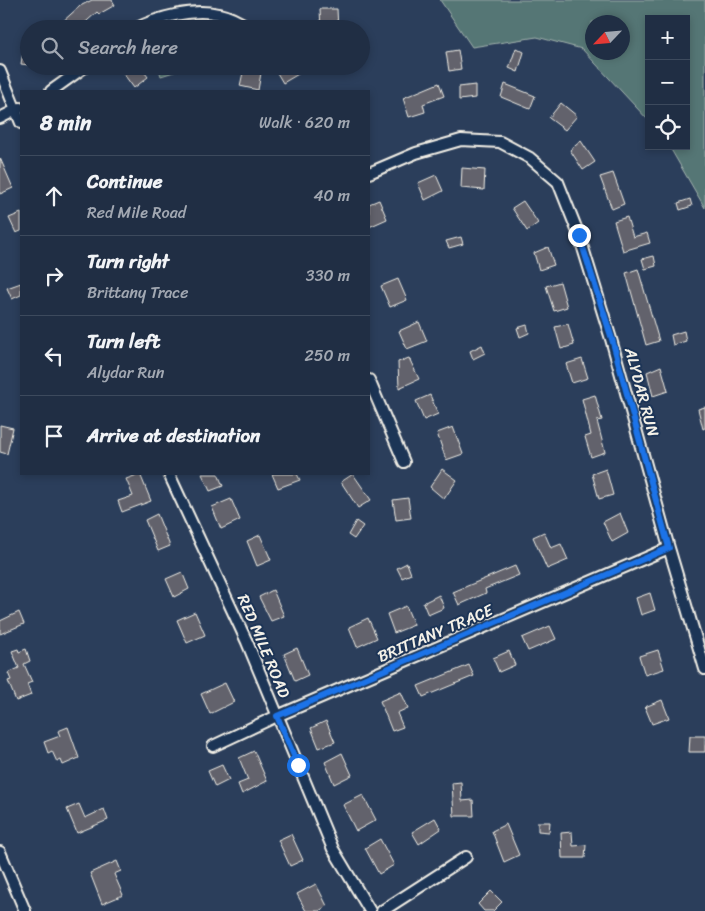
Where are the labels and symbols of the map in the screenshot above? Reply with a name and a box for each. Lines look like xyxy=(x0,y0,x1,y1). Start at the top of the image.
north arrow xyxy=(585,15,630,60)
route end xyxy=(568,224,591,247)
street label: ALYDAR RUN xyxy=(616,343,668,440)
street label: RED MILE ROAD xyxy=(229,589,299,703)
street label: BRITTANY TRACE xyxy=(373,595,498,670)
route start xyxy=(287,754,310,777)

